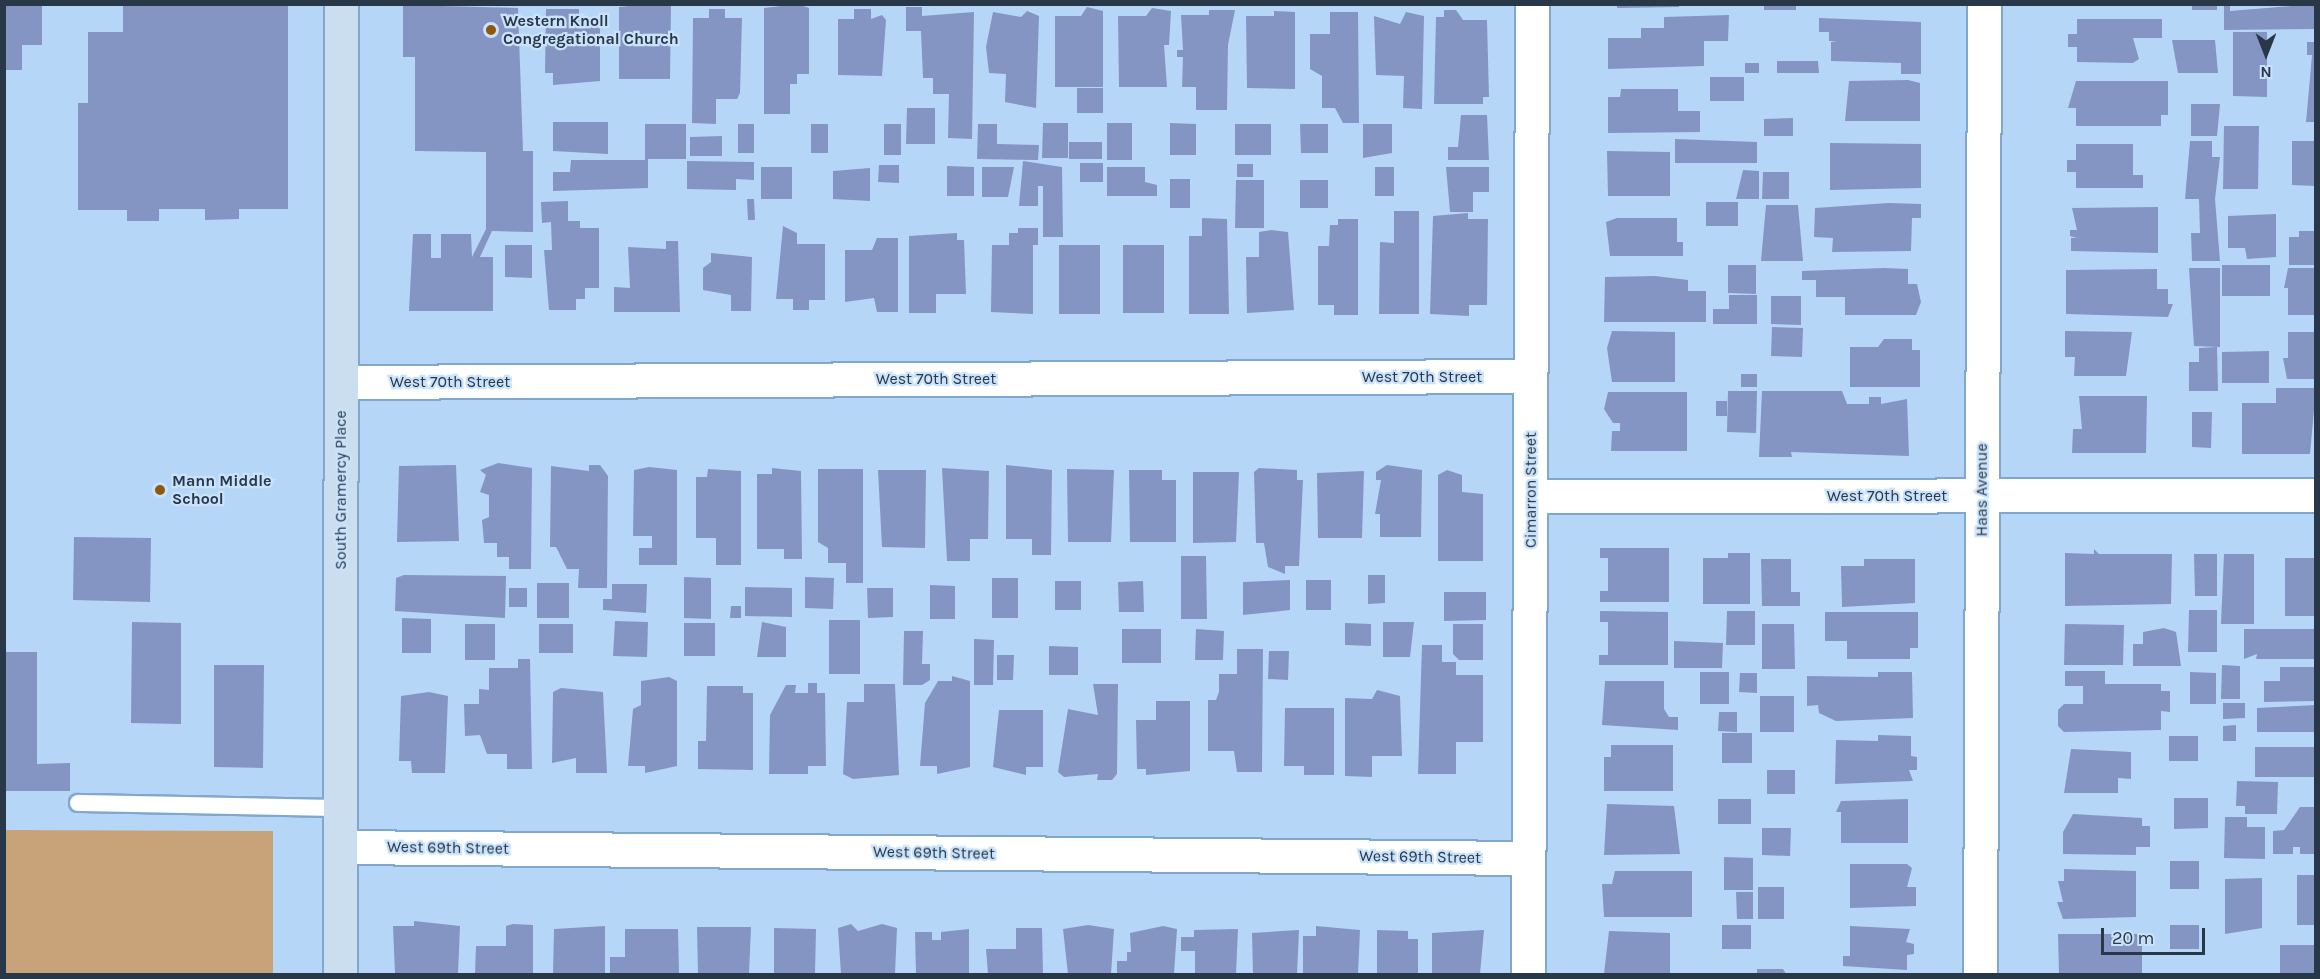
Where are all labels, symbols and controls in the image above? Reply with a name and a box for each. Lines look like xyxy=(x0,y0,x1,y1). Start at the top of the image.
place label: Western Knoll Congregational Church xyxy=(503,11,679,49)
marker: Western Knoll Congregational Church xyxy=(484,23,498,37)
north arrow xyxy=(2236,24,2296,84)
text: N xyxy=(2260,63,2272,82)
street label: West 70th Street xyxy=(1362,367,1482,387)
street label: West 70th Street xyxy=(876,369,996,389)
street label: West 70th Street xyxy=(390,372,510,392)
street label: South Gramercy Place xyxy=(331,410,351,570)
street label: Cimarron Street xyxy=(1521,432,1541,548)
street label: Haas Avenue xyxy=(1972,443,1992,537)
place label: Mann Middle School xyxy=(172,471,272,509)
marker: Mann Middle School xyxy=(153,483,167,497)
street label: West 70th Street xyxy=(1827,486,1947,506)
street label: West 69th Street xyxy=(387,837,509,859)
street label: West 69th Street xyxy=(873,842,995,864)
street label: West 69th Street xyxy=(1359,846,1481,868)
scale bar xyxy=(2104,916,2208,954)
text: 20 m xyxy=(2112,927,2154,949)

